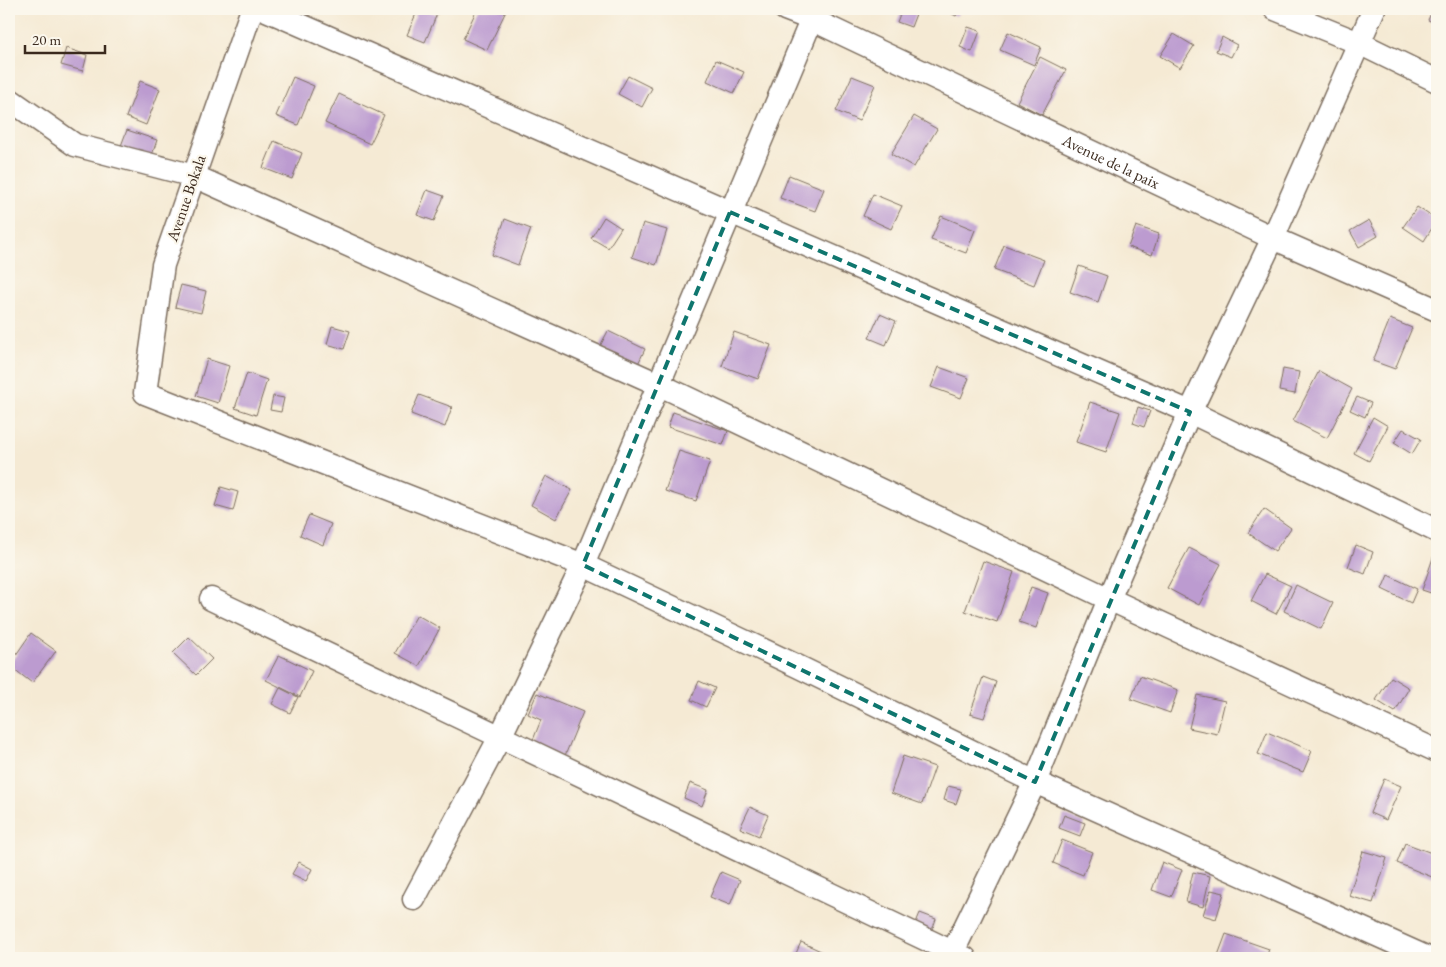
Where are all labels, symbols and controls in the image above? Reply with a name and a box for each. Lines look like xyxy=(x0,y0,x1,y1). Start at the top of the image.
scale bar xyxy=(25,22,105,54)
text: 20 m xyxy=(32,30,61,49)
street label: Avenue de la paix xyxy=(1058,129,1163,193)
street label: Avenue Bokala xyxy=(161,151,211,245)

